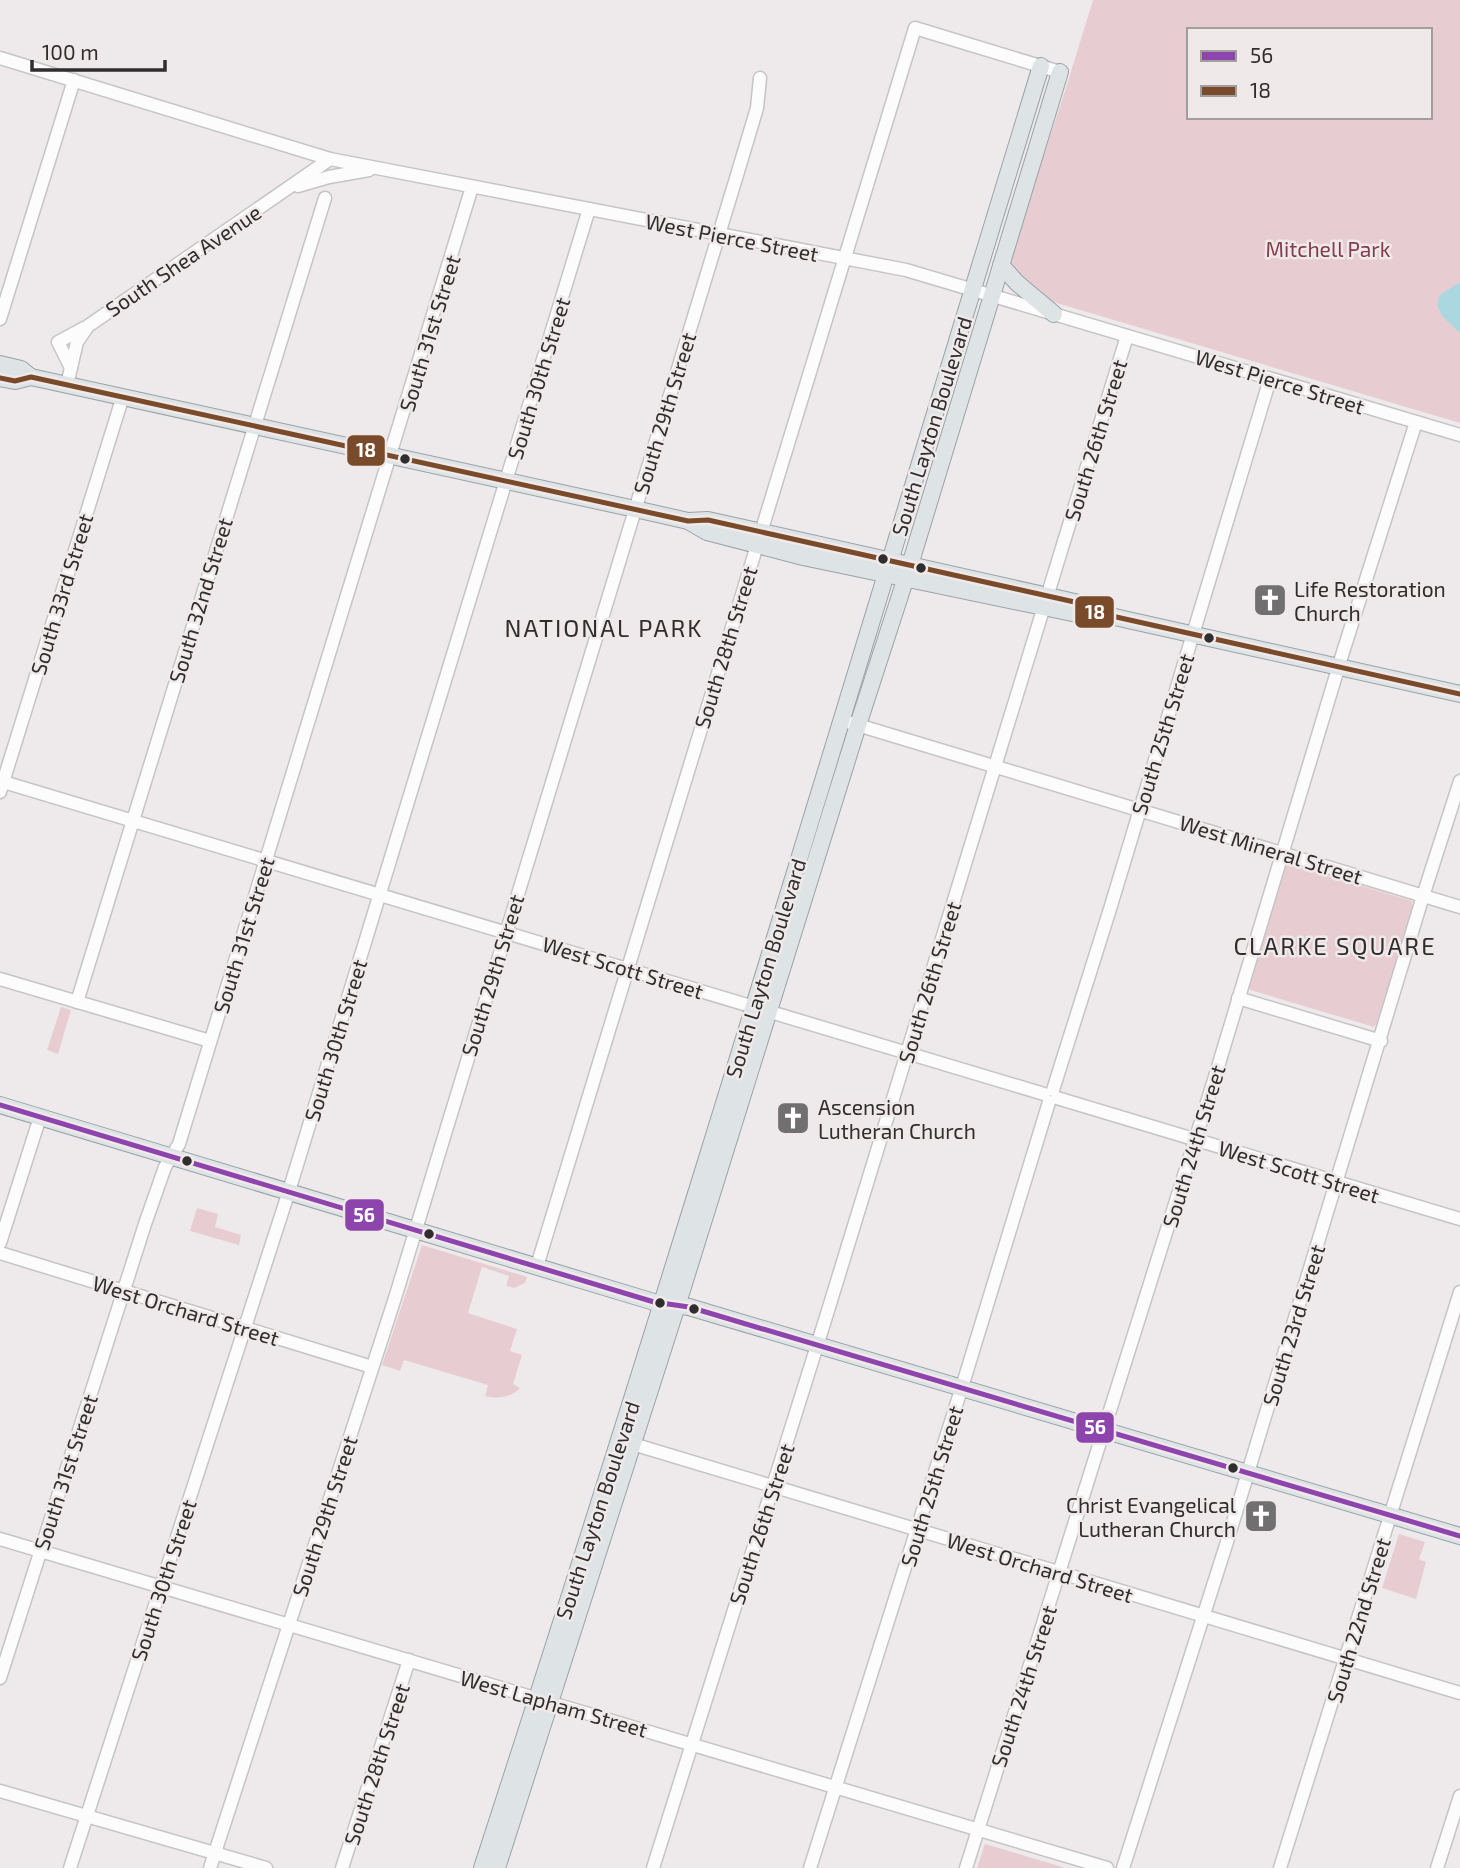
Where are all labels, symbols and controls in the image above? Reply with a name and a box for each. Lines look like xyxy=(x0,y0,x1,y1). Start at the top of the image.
scale bar xyxy=(32,28,164,72)
legend xyxy=(1187,28,1432,119)
text: 100 m xyxy=(42,39,99,64)
text: 56 xyxy=(1250,42,1273,67)
text: 18 xyxy=(1250,77,1271,102)
street label: South Shea Avenue xyxy=(101,199,265,321)
street label: West Pierce Street xyxy=(643,208,821,266)
park label: Mitchell Park xyxy=(1266,236,1391,261)
street label: South 31st Street xyxy=(393,252,465,414)
street label: South 30th Street xyxy=(501,294,575,462)
street label: South Layton Boulevard xyxy=(886,313,976,539)
street label: South 29th Street xyxy=(628,329,700,497)
street label: West Pierce Street xyxy=(1192,343,1368,419)
street label: South 26th Street xyxy=(1059,356,1131,524)
line badge: 18 xyxy=(346,434,386,467)
text: 18 xyxy=(356,438,376,461)
unlabelled marker xyxy=(398,452,412,466)
street label: South 33rd Street xyxy=(25,510,97,678)
street label: South 32nd Street xyxy=(163,514,237,686)
unlabelled marker xyxy=(876,552,890,566)
unlabelled marker xyxy=(914,561,928,575)
street label: South 28th Street xyxy=(688,563,762,731)
place label: Life Restoration Church xyxy=(1294,576,1446,625)
church icon: Life Restoration Church xyxy=(1251,581,1289,619)
line badge: 18 xyxy=(1074,595,1115,629)
text: 18 xyxy=(1085,600,1105,623)
district label: NATIONAL PARK xyxy=(505,613,703,642)
unlabelled marker xyxy=(1202,631,1216,645)
street label: South 25th Street xyxy=(1126,651,1198,817)
street label: West Mineral Street xyxy=(1177,809,1365,889)
street label: South 31st Street xyxy=(207,854,279,1016)
street label: South Layton Boulevard xyxy=(720,855,810,1081)
street label: South 29th Street xyxy=(456,891,528,1059)
street label: South 26th Street xyxy=(893,898,965,1066)
street label: West Scott Street xyxy=(539,931,707,1003)
district label: CLARKE SQUARE xyxy=(1233,931,1437,960)
street label: South 30th Street xyxy=(298,956,372,1124)
street label: South 24th Street xyxy=(1156,1062,1230,1230)
place label: Ascension Lutheran Church xyxy=(818,1094,976,1143)
church icon: Ascension Lutheran Church xyxy=(774,1099,812,1137)
street label: West Scott Street xyxy=(1215,1135,1383,1207)
unlabelled marker xyxy=(180,1154,194,1168)
line badge: 56 xyxy=(344,1198,385,1232)
text: 56 xyxy=(353,1203,375,1226)
unlabelled marker xyxy=(422,1227,436,1241)
street label: South 23rd Street xyxy=(1257,1241,1329,1409)
street label: West Orchard Street xyxy=(90,1270,282,1350)
unlabelled marker xyxy=(653,1296,667,1310)
unlabelled marker xyxy=(687,1302,701,1316)
street label: South 31st Street xyxy=(28,1391,102,1553)
street label: South Layton Boulevard xyxy=(550,1398,644,1622)
street label: South 25th Street xyxy=(895,1403,967,1569)
line badge: 56 xyxy=(1075,1411,1115,1444)
text: 56 xyxy=(1084,1415,1106,1438)
street label: South 29th Street xyxy=(286,1432,362,1600)
street label: South 26th Street xyxy=(723,1440,799,1608)
unlabelled marker xyxy=(1226,1461,1240,1475)
place label: Christ Evangelical Lutheran Church xyxy=(1066,1492,1237,1541)
street label: South 30th Street xyxy=(125,1496,201,1664)
church icon: Christ Evangelical Lutheran Church xyxy=(1242,1497,1280,1535)
street label: West Orchard Street xyxy=(944,1527,1136,1607)
street label: South 22nd Street xyxy=(1321,1534,1395,1706)
street label: South 24th Street xyxy=(985,1602,1061,1770)
street label: West Lapham Street xyxy=(457,1664,651,1742)
street label: South 28th Street xyxy=(338,1680,414,1848)

